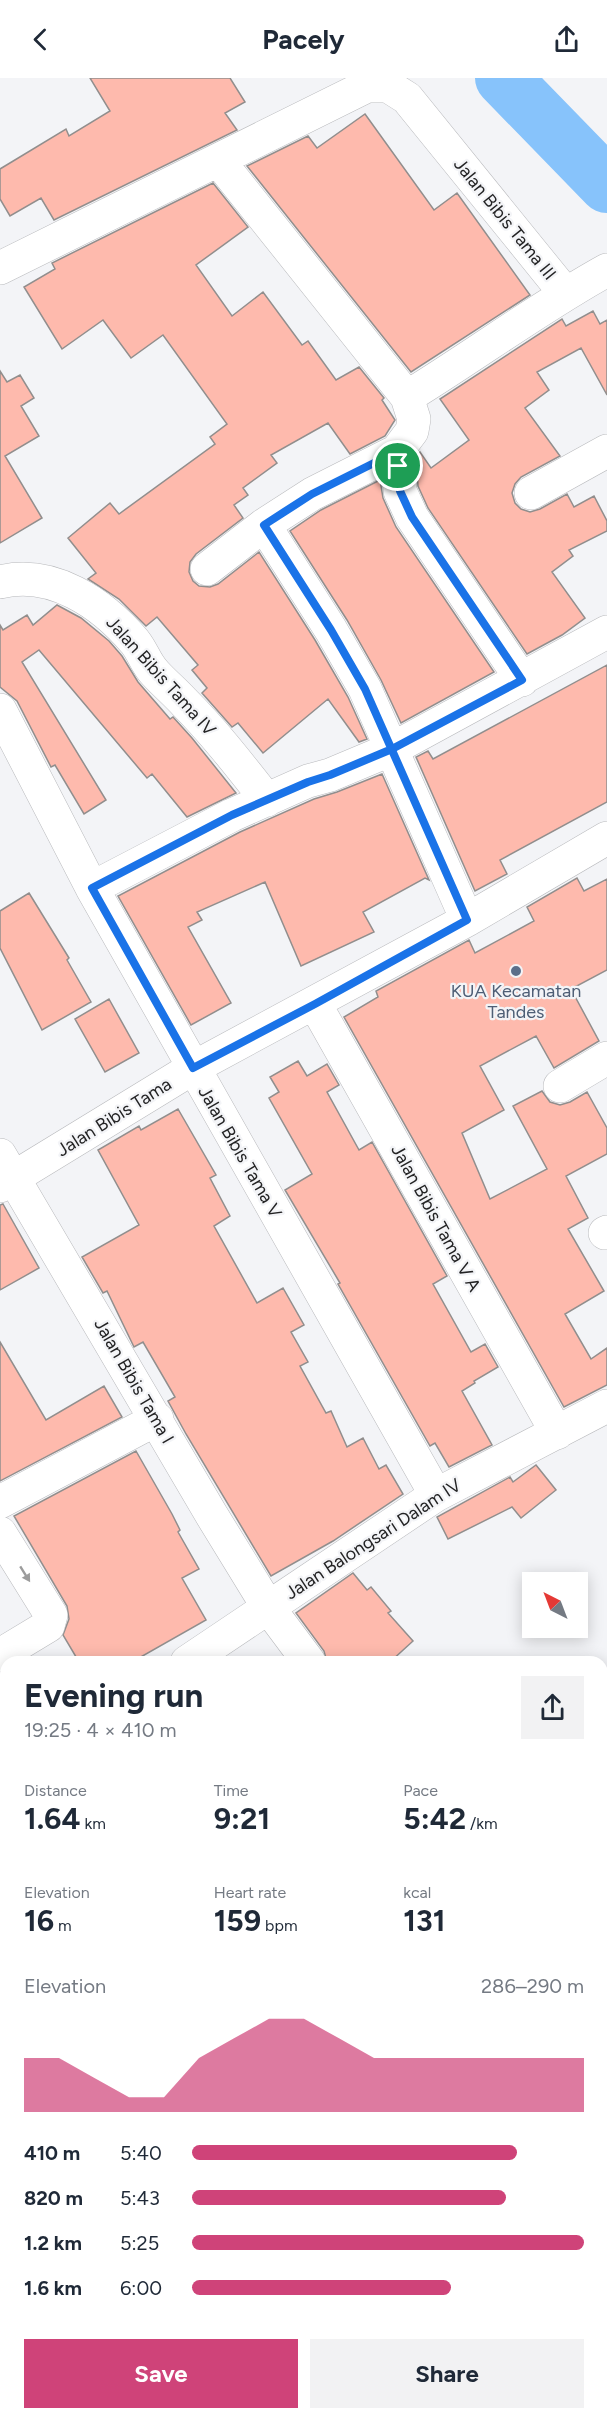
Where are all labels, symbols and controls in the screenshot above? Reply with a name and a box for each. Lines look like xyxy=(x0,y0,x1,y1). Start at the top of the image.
icon: back xyxy=(24,23,57,56)
text: Pacely xyxy=(262,23,345,56)
icon: share xyxy=(550,23,583,56)
street label: Jalan Bibis Tama III xyxy=(449,154,561,284)
pin xyxy=(372,440,423,491)
icon: arrive xyxy=(381,449,414,482)
street label: Jalan Bibis Tama IV xyxy=(102,612,221,741)
marker: KUA Kecamatan Tandes xyxy=(509,964,523,978)
place label: KUA Kecamatan Tandes xyxy=(451,980,581,1023)
street label: Jalan Bibis Tama xyxy=(52,1073,176,1161)
street label: Jalan Bibis Tama V xyxy=(193,1082,287,1222)
street label: Jalan Bibis Tama V A xyxy=(386,1141,486,1295)
street label: Jalan Bibis Tama I xyxy=(89,1315,179,1447)
street label: Jalan Balongsari Dalam IV xyxy=(281,1474,466,1604)
one-way arrow xyxy=(20,1566,31,1582)
north arrow xyxy=(522,1572,588,1638)
map controls xyxy=(522,1572,588,1638)
text: Evening run xyxy=(24,1676,203,1715)
button: share xyxy=(521,1676,584,1739)
text: 19:25 · 4 × 410 m xyxy=(24,1718,177,1742)
text: Distance xyxy=(24,1781,87,1800)
text: Time xyxy=(214,1781,249,1800)
text: Pace xyxy=(403,1781,438,1800)
text: 1.64 xyxy=(24,1800,81,1837)
text: 9:21 xyxy=(214,1800,270,1837)
text: 5:42 xyxy=(403,1800,466,1837)
text: km xyxy=(81,1814,106,1833)
text: /km xyxy=(466,1814,498,1833)
text: Elevation xyxy=(24,1883,90,1902)
text: Heart rate xyxy=(214,1883,286,1902)
text: kcal xyxy=(403,1883,431,1902)
text: 16 xyxy=(24,1902,54,1939)
text: 159 xyxy=(214,1902,261,1939)
text: 131 xyxy=(403,1902,445,1939)
text: m xyxy=(54,1916,72,1935)
text: bpm xyxy=(261,1916,298,1935)
text: Elevation xyxy=(24,1974,106,1998)
text: 286–290 m xyxy=(481,1974,584,1998)
text: 410 m xyxy=(24,2141,80,2165)
text: 5:40 xyxy=(120,2141,162,2165)
text: 820 m xyxy=(24,2186,83,2210)
text: 5:43 xyxy=(120,2186,160,2210)
text: 1.2 km xyxy=(24,2231,82,2255)
text: 5:25 xyxy=(120,2231,159,2255)
text: 1.6 km xyxy=(24,2276,82,2300)
text: 6:00 xyxy=(120,2276,162,2300)
button: Save xyxy=(24,2339,298,2408)
button: Share xyxy=(310,2339,584,2408)

